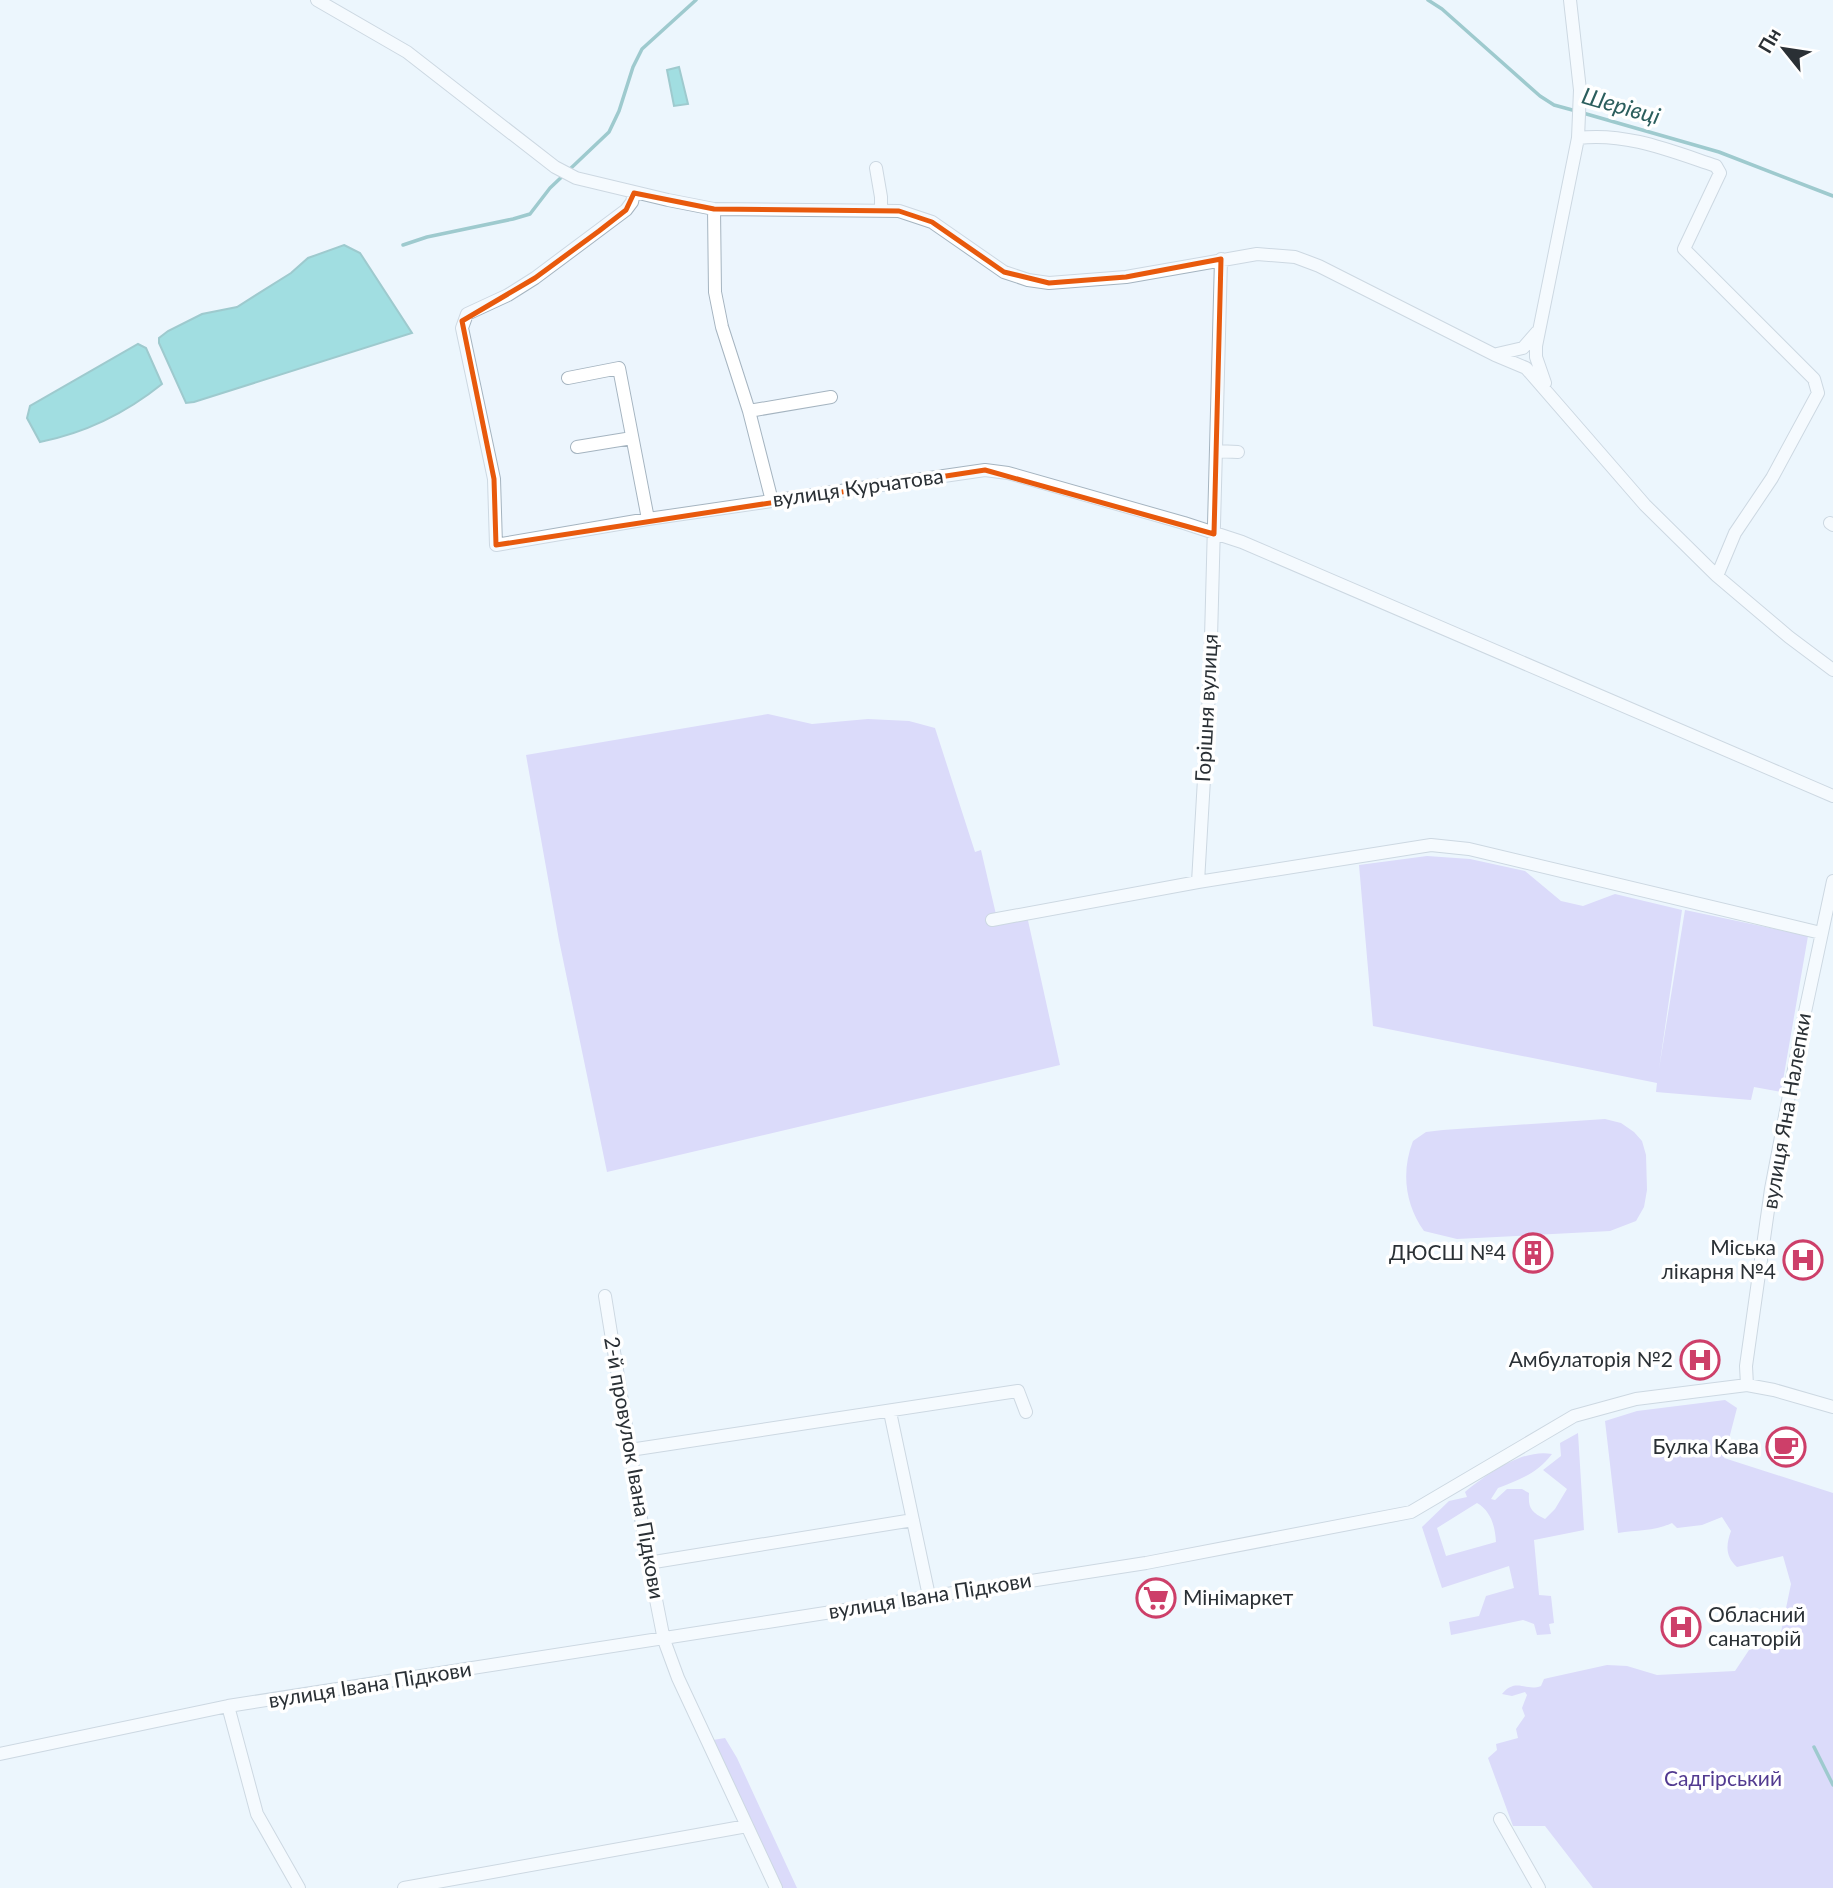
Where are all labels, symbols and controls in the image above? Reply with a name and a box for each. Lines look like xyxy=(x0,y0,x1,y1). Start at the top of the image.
north arrow xyxy=(1749,14,1819,84)
text: Пн xyxy=(1753,24,1785,57)
water label: Шерівці xyxy=(1579,81,1664,130)
street label: вулиця Курчатова xyxy=(771,462,945,511)
street label: Горішня вулиця xyxy=(1189,633,1222,783)
street label: вулиця Яна Налепки xyxy=(1756,1011,1815,1211)
building icon: ДЮСШ №4 xyxy=(1512,1232,1554,1274)
place label: Міська лікарня №4 xyxy=(1662,1234,1776,1283)
place label: ДЮСШ №4 xyxy=(1389,1239,1506,1264)
hospital icon: Міська лікарня №4 xyxy=(1782,1239,1824,1281)
street label: 2-й провулок Івана Підкови xyxy=(600,1335,671,1601)
hospital icon: Амбулаторія №2 xyxy=(1679,1339,1721,1381)
place label: Амбулаторія №2 xyxy=(1509,1346,1673,1371)
cafe icon: Булка Кава xyxy=(1765,1426,1807,1468)
place label: Булка Кава xyxy=(1652,1433,1759,1458)
street label: вулиця Івана Підкови xyxy=(826,1566,1033,1623)
supermarket icon: Мінімаркет xyxy=(1135,1577,1177,1619)
place label: Мінімаркет xyxy=(1183,1584,1294,1609)
place label: Обласний санаторій xyxy=(1708,1601,1805,1650)
hospital icon: Обласний санаторій xyxy=(1660,1606,1702,1648)
street label: вулиця Івана Підкови xyxy=(266,1655,473,1712)
park label: Садгірський xyxy=(1664,1765,1782,1790)

